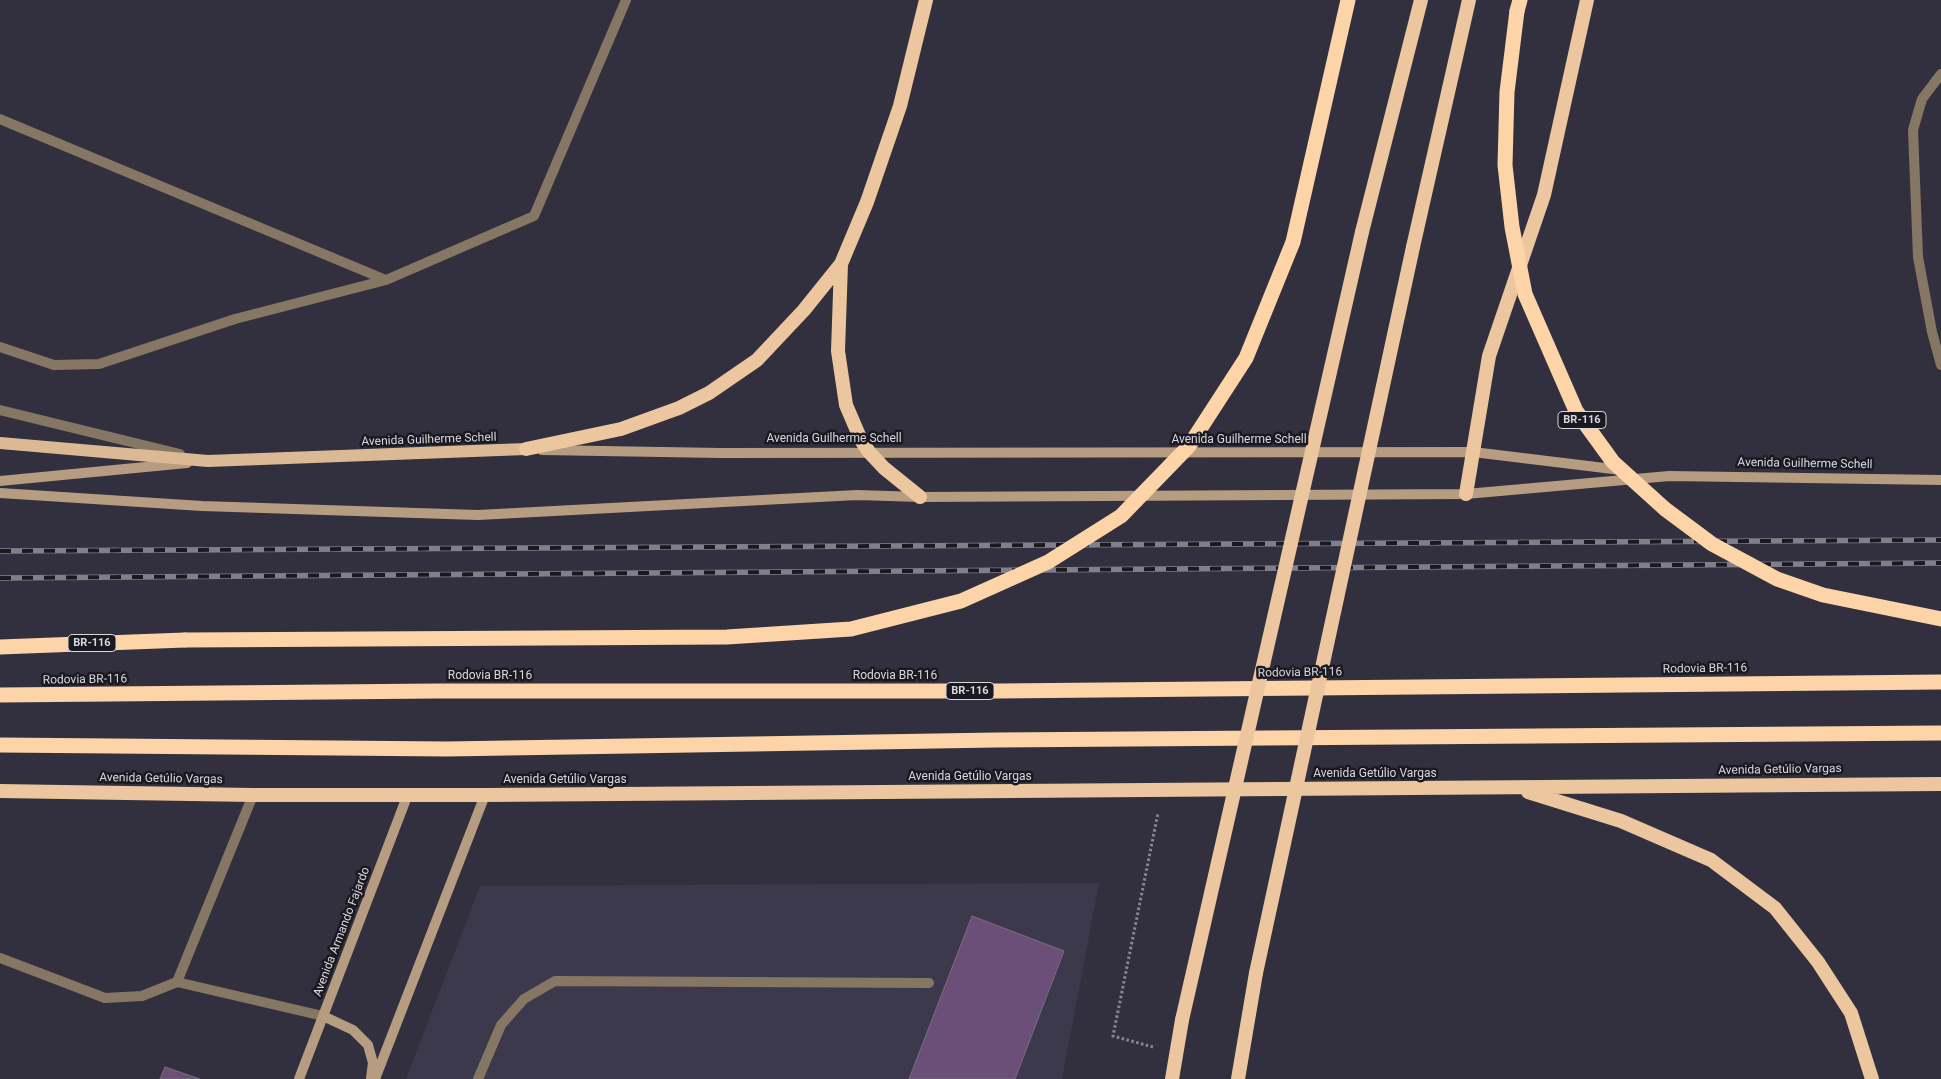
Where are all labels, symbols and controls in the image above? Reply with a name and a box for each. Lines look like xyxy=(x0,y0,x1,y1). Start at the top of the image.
road number: BR-116 xyxy=(1558,412,1606,428)
street label: Avenida Guilherme Schell xyxy=(361,430,497,450)
street label: Avenida Guilherme Schell xyxy=(766,432,902,446)
street label: Avenida Guilherme Schell xyxy=(1171,433,1307,447)
street label: Avenida Guilherme Schell xyxy=(1737,456,1873,472)
road number: BR-116 xyxy=(68,634,116,651)
street label: Rodovia BR-116 xyxy=(1663,661,1747,677)
street label: Rodovia BR-116 xyxy=(1258,665,1342,681)
street label: Rodovia BR-116 xyxy=(448,669,532,683)
street label: Rodovia BR-116 xyxy=(853,669,937,683)
street label: Rodovia BR-116 xyxy=(43,672,127,688)
road number: BR-116 xyxy=(946,682,994,699)
street label: Avenida Getúlio Vargas xyxy=(1718,762,1842,778)
street label: Avenida Getúlio Vargas xyxy=(1313,767,1437,781)
street label: Avenida Getúlio Vargas xyxy=(908,770,1032,784)
street label: Avenida Getúlio Vargas xyxy=(99,771,223,787)
street label: Avenida Getúlio Vargas xyxy=(503,773,627,787)
street label: Avenida Armando Fajardo xyxy=(311,865,373,999)

